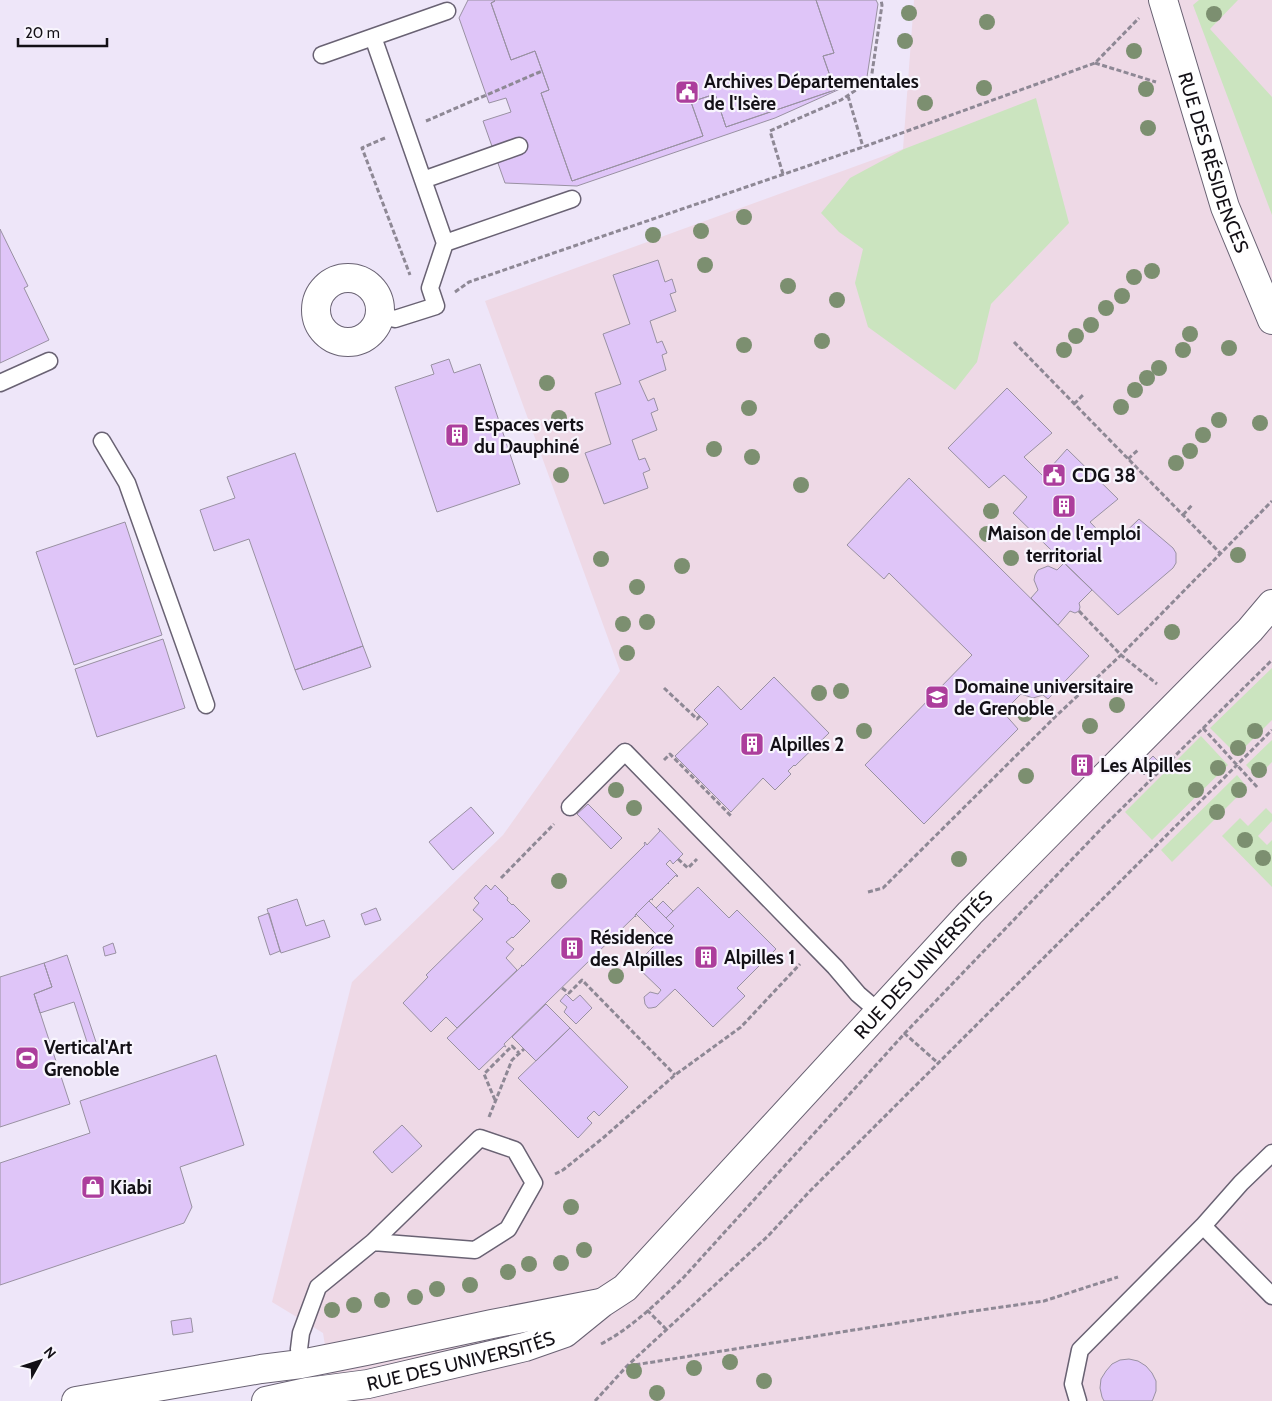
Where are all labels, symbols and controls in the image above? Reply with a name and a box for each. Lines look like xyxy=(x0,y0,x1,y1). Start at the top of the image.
scale bar xyxy=(18,15,106,47)
text: 20 m xyxy=(25,24,60,42)
street label: RUE DES RÉSIDENCES xyxy=(1173,69,1254,256)
place label: Archives Départementales de l'Isère xyxy=(704,70,919,115)
public building icon: Archives Départementales de l'Isère xyxy=(674,79,700,105)
place label: Espaces verts du Dauphiné xyxy=(474,413,584,458)
building icon: Espaces verts du Dauphiné xyxy=(444,422,470,448)
public building icon: CDG 38 xyxy=(1041,462,1067,488)
place label: CDG 38 xyxy=(1072,464,1136,487)
building icon: Maison de l'emploi territorial xyxy=(1051,493,1077,519)
place label: Maison de l'emploi territorial xyxy=(987,522,1141,567)
place label: Domaine universitaire de Grenoble xyxy=(954,675,1134,720)
school or university icon: Domaine universitaire de Grenoble xyxy=(924,684,950,710)
building icon: Alpilles 2 xyxy=(739,731,765,757)
place label: Alpilles 2 xyxy=(770,733,844,756)
building icon: Les Alpilles xyxy=(1069,752,1095,778)
place label: Les Alpilles xyxy=(1100,754,1191,777)
street label: RUE DES UNIVERSITÉS xyxy=(849,886,997,1044)
place label: Résidence des Alpilles xyxy=(590,926,683,971)
building icon: Résidence des Alpilles xyxy=(559,935,585,961)
building icon: Alpilles 1 xyxy=(693,944,719,970)
place label: Alpilles 1 xyxy=(724,946,795,969)
place label: Vertical'Art Grenoble xyxy=(44,1036,133,1081)
sports icon: Vertical'Art Grenoble xyxy=(14,1045,40,1071)
shop icon: Kiabi xyxy=(80,1174,106,1200)
place label: Kiabi xyxy=(110,1176,152,1199)
street label: RUE DES UNIVERSITÉS xyxy=(364,1326,558,1396)
north arrow xyxy=(15,1336,65,1386)
text: N xyxy=(40,1343,60,1362)

